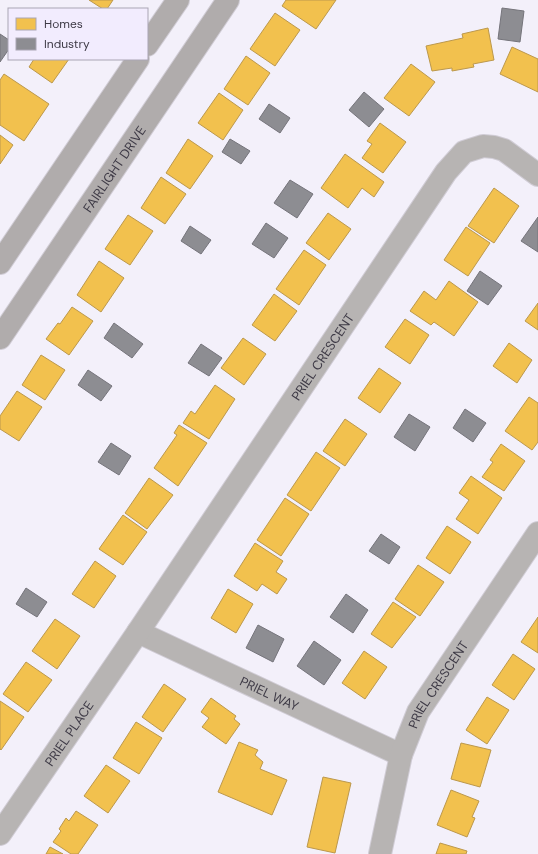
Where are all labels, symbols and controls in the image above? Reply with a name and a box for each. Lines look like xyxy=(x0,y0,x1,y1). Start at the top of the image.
legend xyxy=(8,8,148,60)
text: Homes xyxy=(44,16,83,32)
text: Industry xyxy=(44,36,90,52)
street label: FAIRLIGHT DRIVE xyxy=(79,123,150,216)
street label: PRIEL CRESCENT xyxy=(288,310,358,404)
street label: PRIEL CRESCENT xyxy=(404,638,472,731)
street label: PRIEL WAY xyxy=(237,673,302,715)
street label: PRIEL PLACE xyxy=(41,698,97,769)

